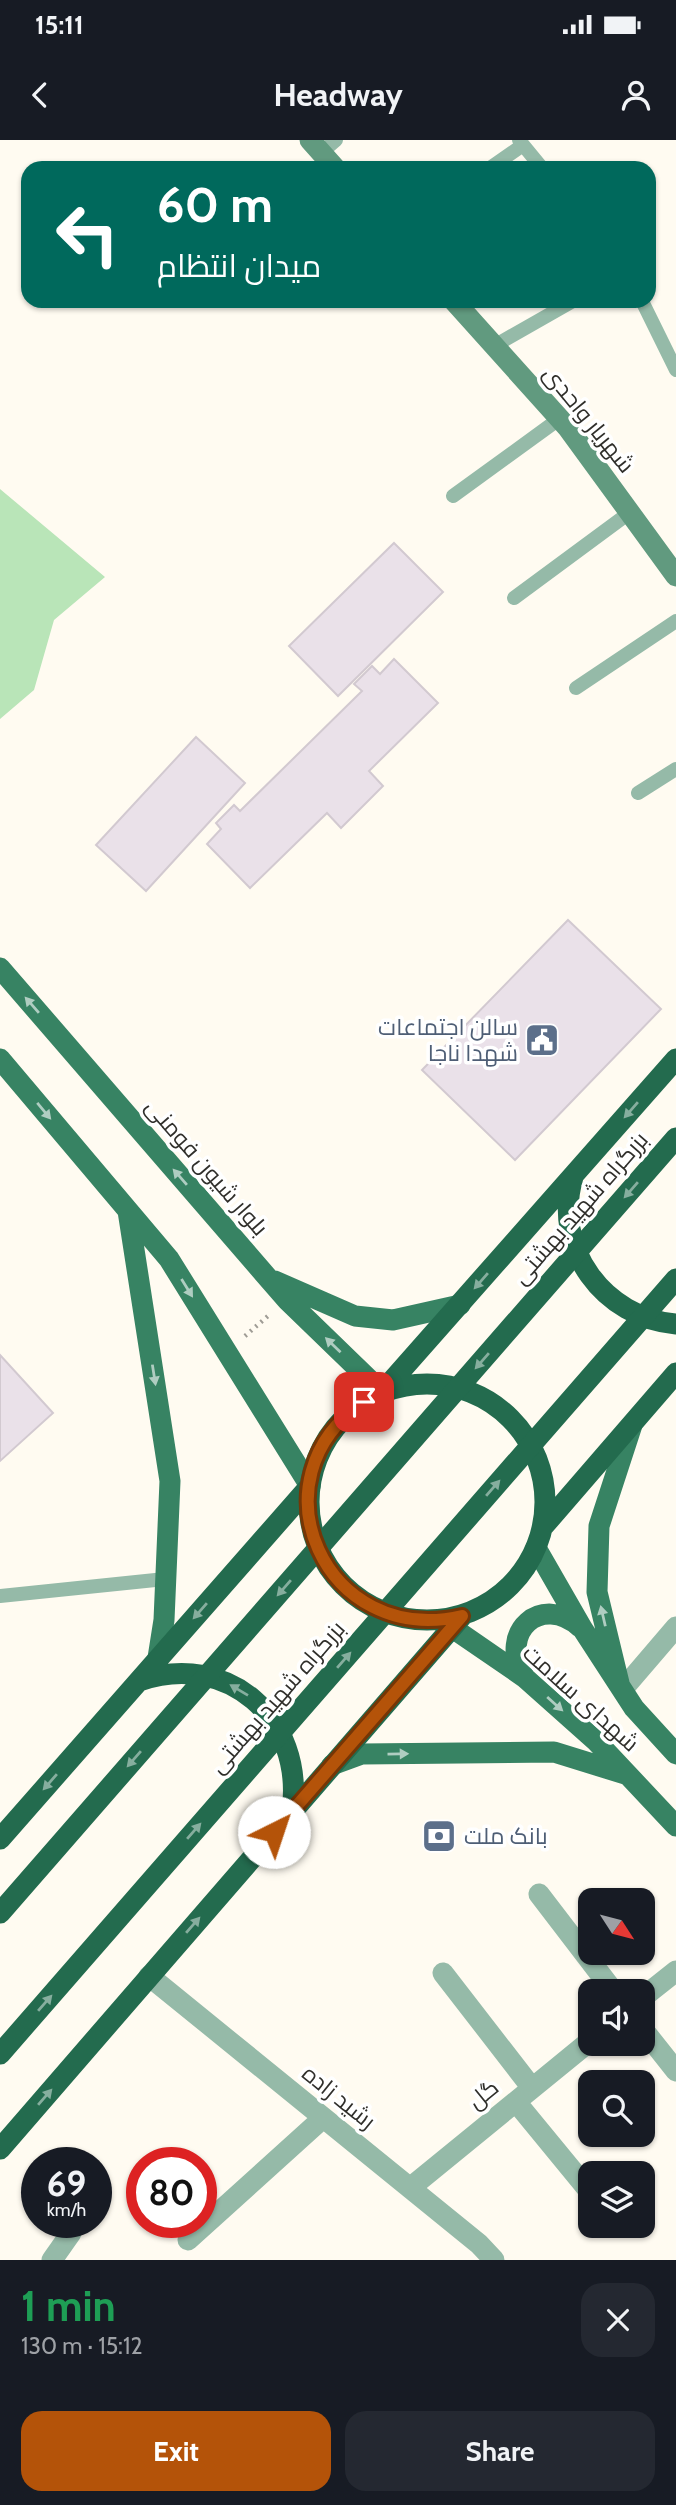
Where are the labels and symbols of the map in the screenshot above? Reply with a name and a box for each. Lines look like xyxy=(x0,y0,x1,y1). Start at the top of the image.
street label: شهریار واحدی xyxy=(537,360,641,478)
one-way arrow xyxy=(25,996,40,1013)
place label: سالن اجتماعات شهدا ناجا xyxy=(378,1013,518,1067)
public building icon: سالن اجتماعات شهدا ناجا xyxy=(523,1021,561,1059)
street label: بلوار شیون فومنی xyxy=(140,1093,274,1241)
one-way arrow xyxy=(623,1101,639,1119)
one-way arrow xyxy=(36,1103,51,1120)
street label: بزرگراه شهید بهشتی xyxy=(506,1126,654,1290)
one-way arrow xyxy=(173,1168,188,1185)
one-way arrow xyxy=(623,1181,639,1199)
one-way arrow xyxy=(473,1272,489,1290)
one-way arrow xyxy=(180,1278,193,1297)
one-way arrow xyxy=(325,1336,342,1353)
one-way arrow xyxy=(474,1352,490,1370)
one-way arrow xyxy=(149,1364,160,1386)
pin xyxy=(334,1372,394,1432)
one-way arrow xyxy=(485,1480,500,1497)
one-way arrow xyxy=(276,1579,292,1597)
one-way arrow xyxy=(192,1602,208,1620)
one-way arrow xyxy=(597,1605,608,1627)
street label: بزرگراه شهید بهشتی xyxy=(203,1615,351,1779)
street label: شهدای سلامت xyxy=(517,1639,645,1757)
one-way arrow xyxy=(336,1651,352,1669)
one-way arrow xyxy=(229,1684,248,1696)
one-way arrow xyxy=(546,1696,564,1712)
one-way arrow xyxy=(387,1748,409,1759)
one-way arrow xyxy=(127,1751,142,1768)
one-way arrow xyxy=(42,1773,58,1791)
position arrow xyxy=(237,1795,311,1869)
bank icon: بانک ملت xyxy=(420,1817,458,1855)
one-way arrow xyxy=(186,1822,202,1840)
place label: بانک ملت xyxy=(464,1822,548,1850)
north arrow xyxy=(578,1888,654,1965)
one-way arrow xyxy=(185,1916,201,1934)
one-way arrow xyxy=(37,1994,52,2011)
street label: رشید زاده xyxy=(297,2059,381,2135)
street label: گل xyxy=(462,2073,504,2115)
one-way arrow xyxy=(37,2088,53,2106)
speed limit sign: 80 xyxy=(126,2147,217,2238)

